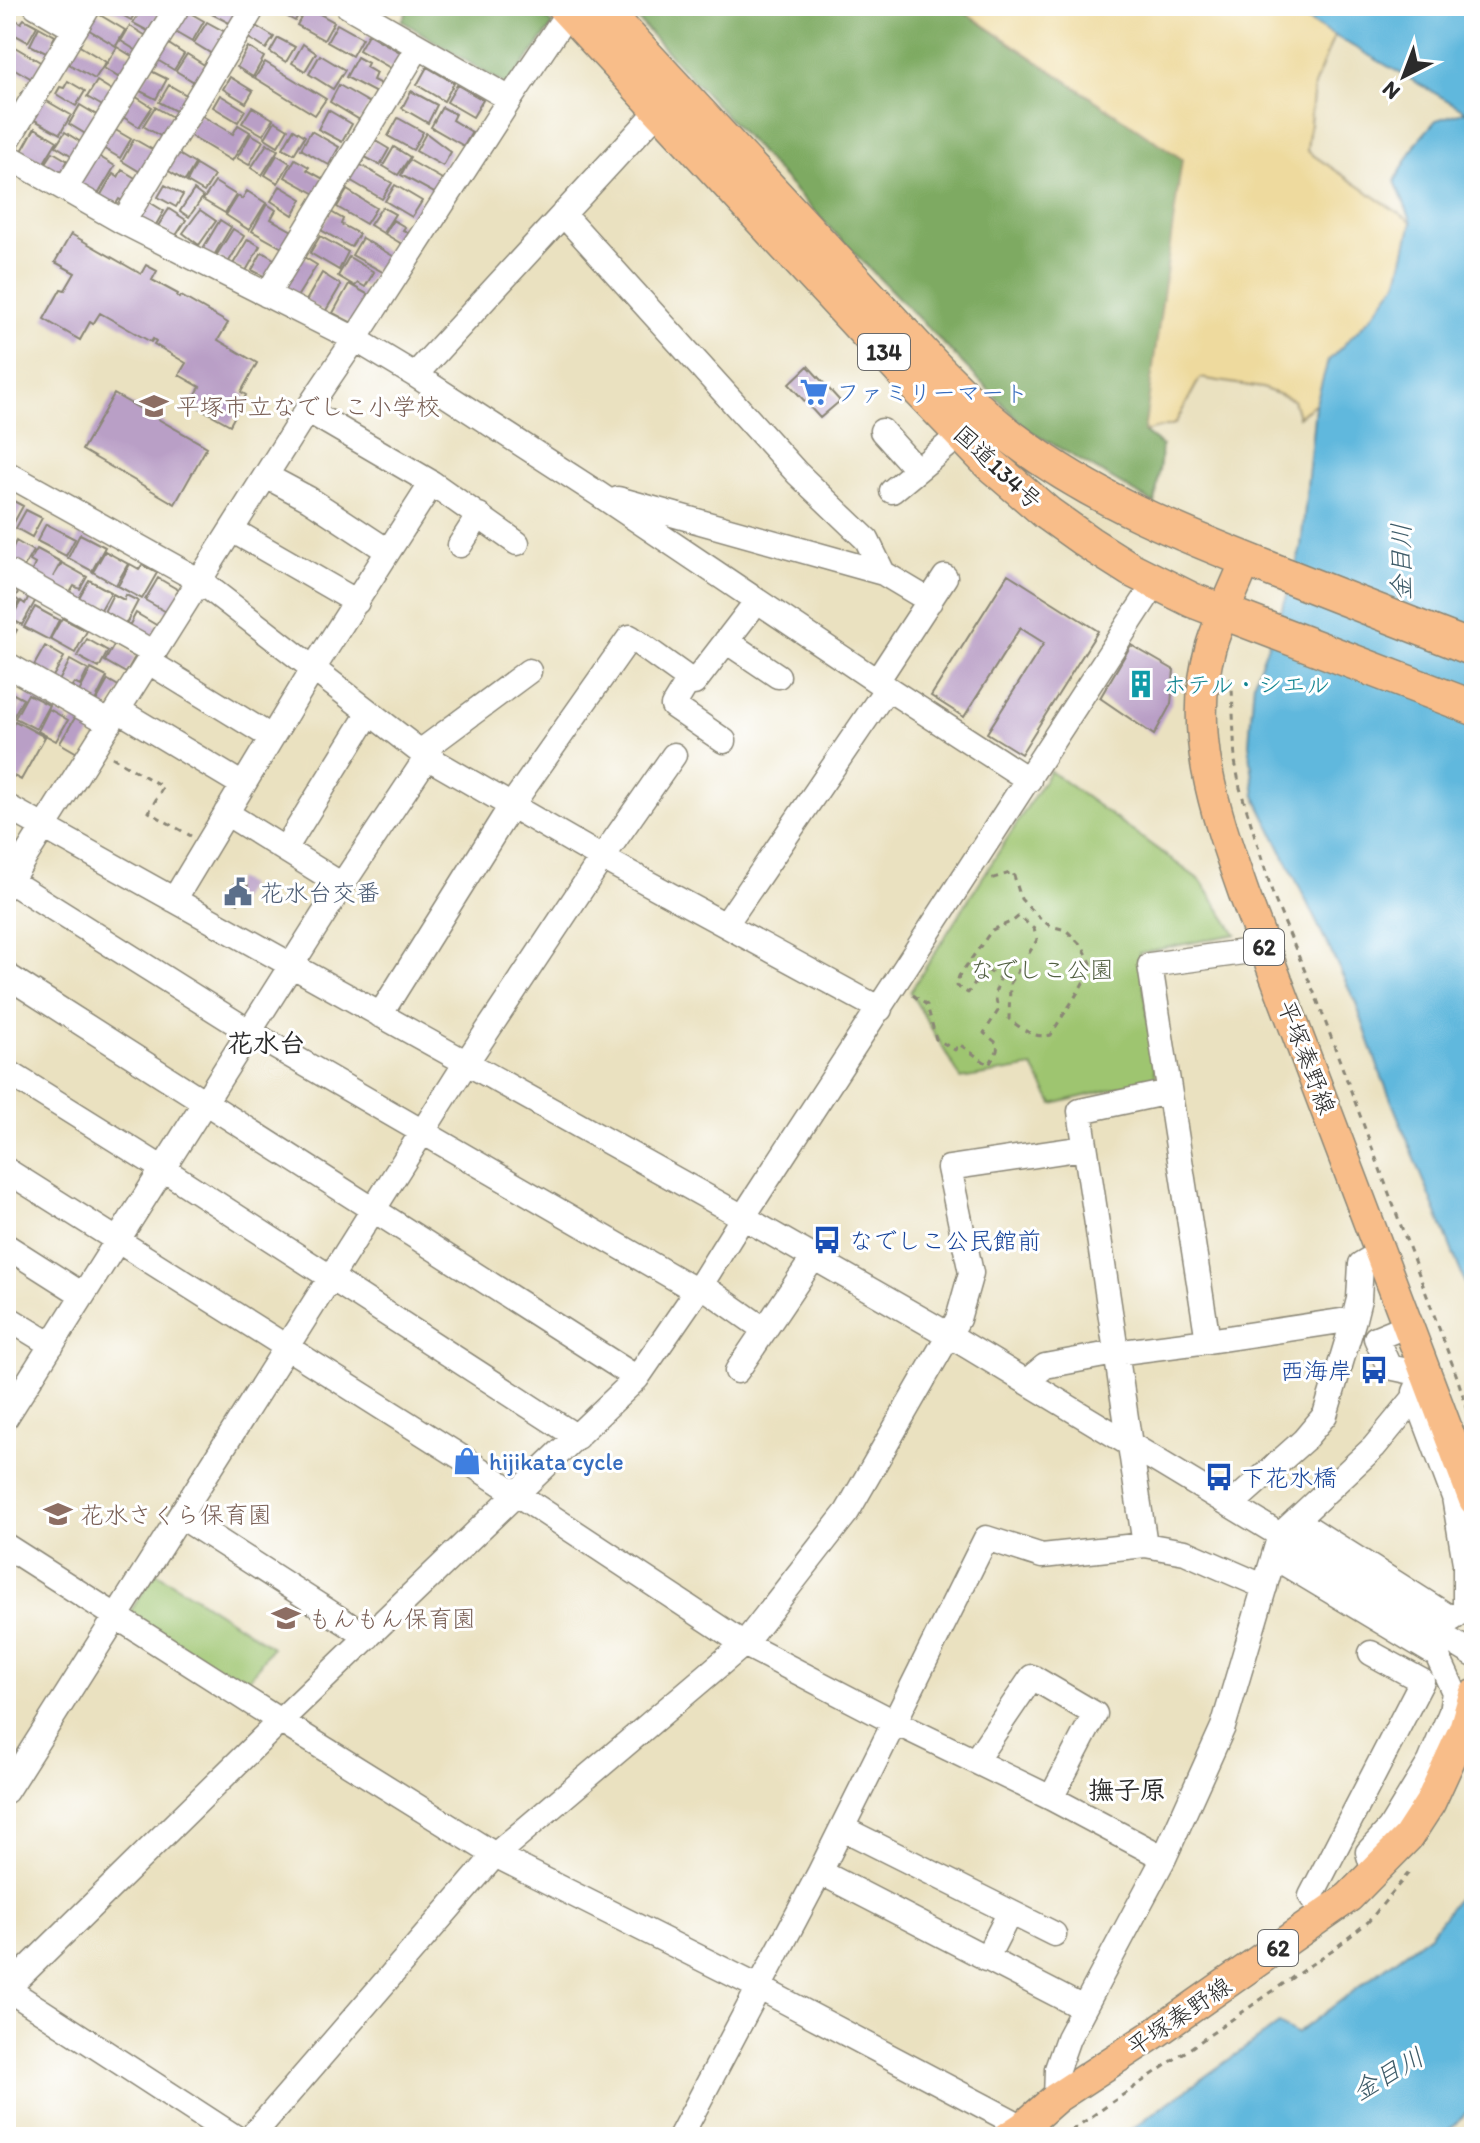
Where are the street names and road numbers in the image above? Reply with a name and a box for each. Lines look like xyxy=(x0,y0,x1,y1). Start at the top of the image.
road number: 134 xyxy=(858,334,910,370)
street label: 国道134号 xyxy=(948,419,1048,515)
road number: 62 xyxy=(1244,929,1284,965)
street label: 平塚秦野線 xyxy=(1272,996,1342,1118)
road number: 62 xyxy=(1258,1930,1298,1966)
street label: 平塚秦野線 xyxy=(1121,1970,1237,2062)

